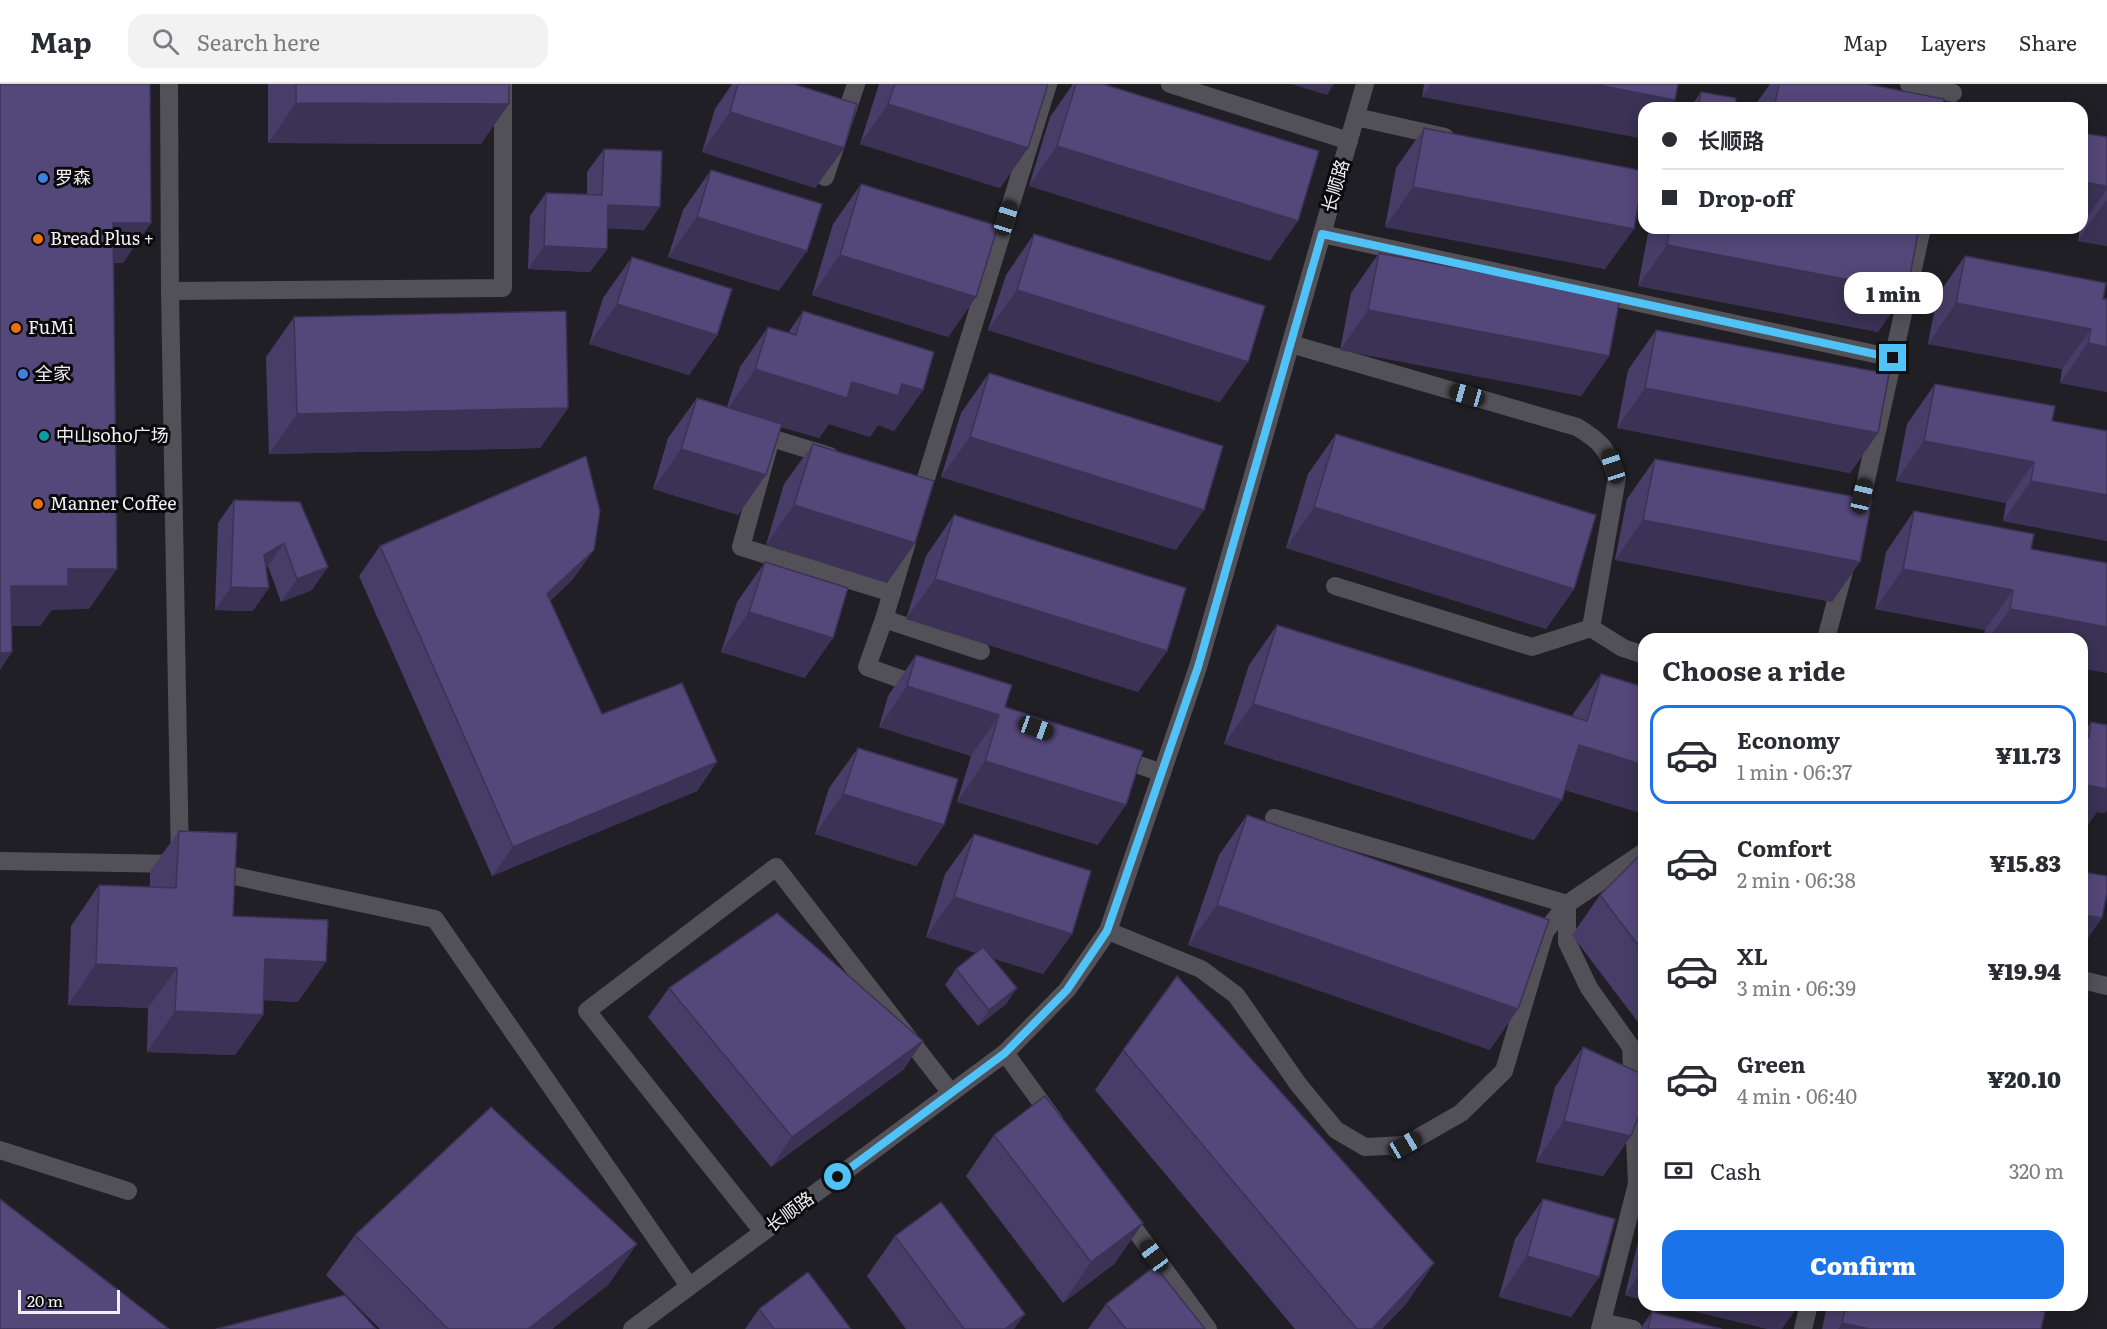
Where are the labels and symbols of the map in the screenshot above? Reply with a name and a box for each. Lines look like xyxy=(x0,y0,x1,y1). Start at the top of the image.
street label: 长顺路 xyxy=(1314,156,1355,215)
place label: 罗森 xyxy=(55,163,91,190)
marker: 罗森 xyxy=(36,171,50,185)
car xyxy=(992,198,1020,238)
place label: Bread Plus + xyxy=(50,224,154,251)
marker: Bread Plus + xyxy=(31,232,45,246)
callout: 1 min xyxy=(1844,271,1942,313)
place label: FuMi xyxy=(28,313,74,340)
marker: FuMi xyxy=(9,321,23,335)
route end xyxy=(1879,344,1906,371)
place label: 全家 xyxy=(35,359,71,386)
marker: 全家 xyxy=(16,367,30,381)
car xyxy=(1447,381,1487,409)
place label: 中山soho广场 xyxy=(56,421,169,448)
marker: 中山soho广场 xyxy=(37,429,51,443)
car xyxy=(1599,446,1627,486)
car xyxy=(1849,476,1875,516)
place label: Manner Coffee xyxy=(50,489,177,516)
marker: Manner Coffee xyxy=(31,497,45,511)
car xyxy=(1016,713,1056,743)
car xyxy=(1385,1128,1425,1162)
route start xyxy=(824,1163,851,1190)
street label: 长顺路 xyxy=(759,1184,819,1238)
car xyxy=(1136,1236,1172,1276)
scale bar xyxy=(18,1287,120,1314)

